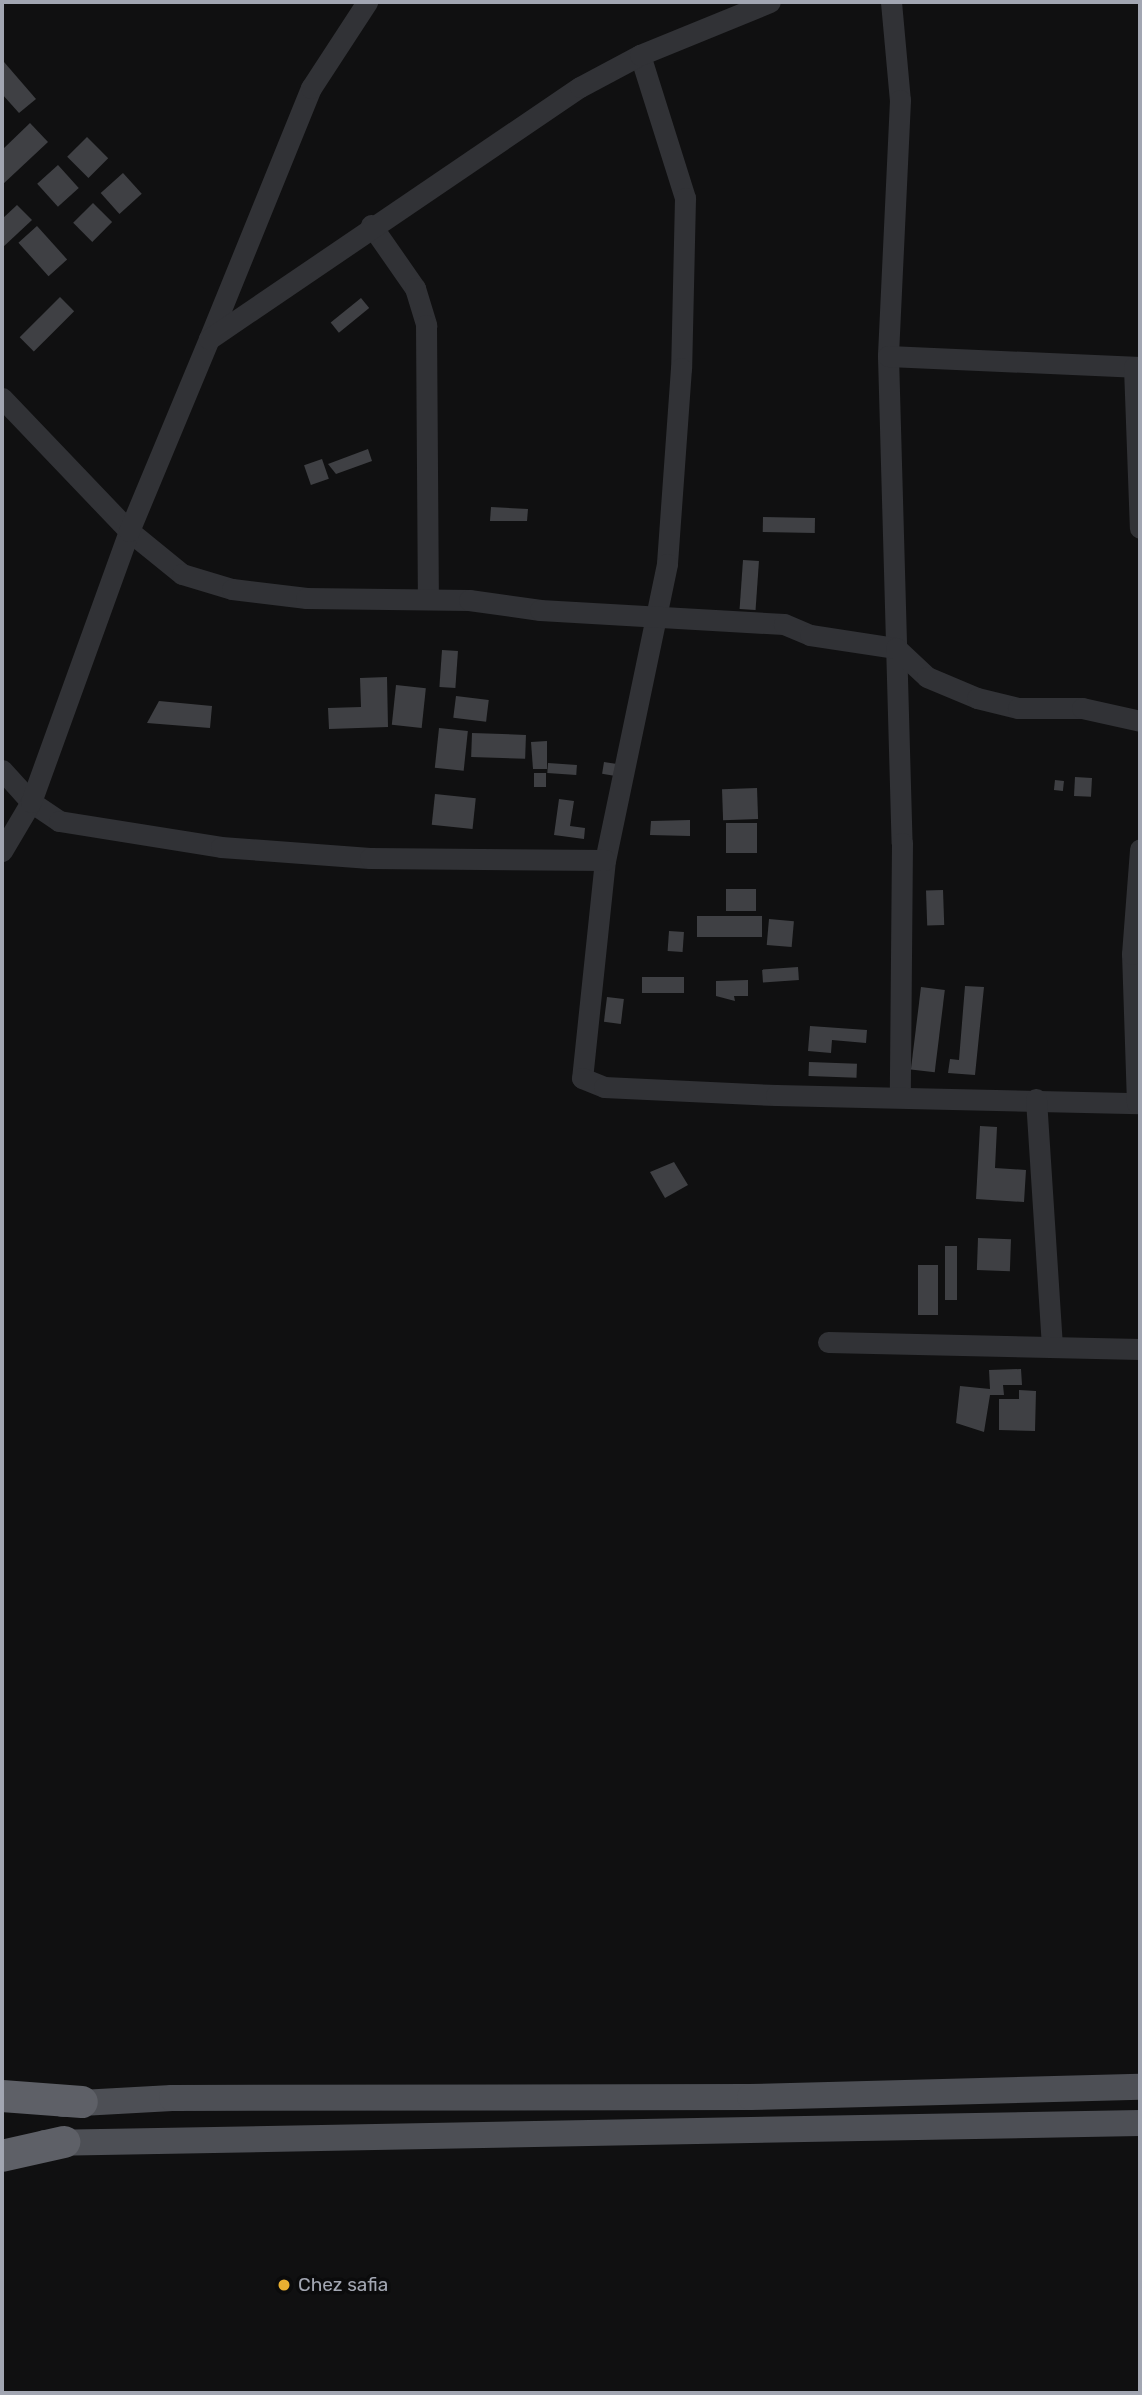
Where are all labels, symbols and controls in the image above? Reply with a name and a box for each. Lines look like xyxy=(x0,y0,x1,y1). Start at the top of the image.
place label: Chez safia xyxy=(298,2274,388,2296)
marker: Chez safia xyxy=(276,2277,292,2293)

